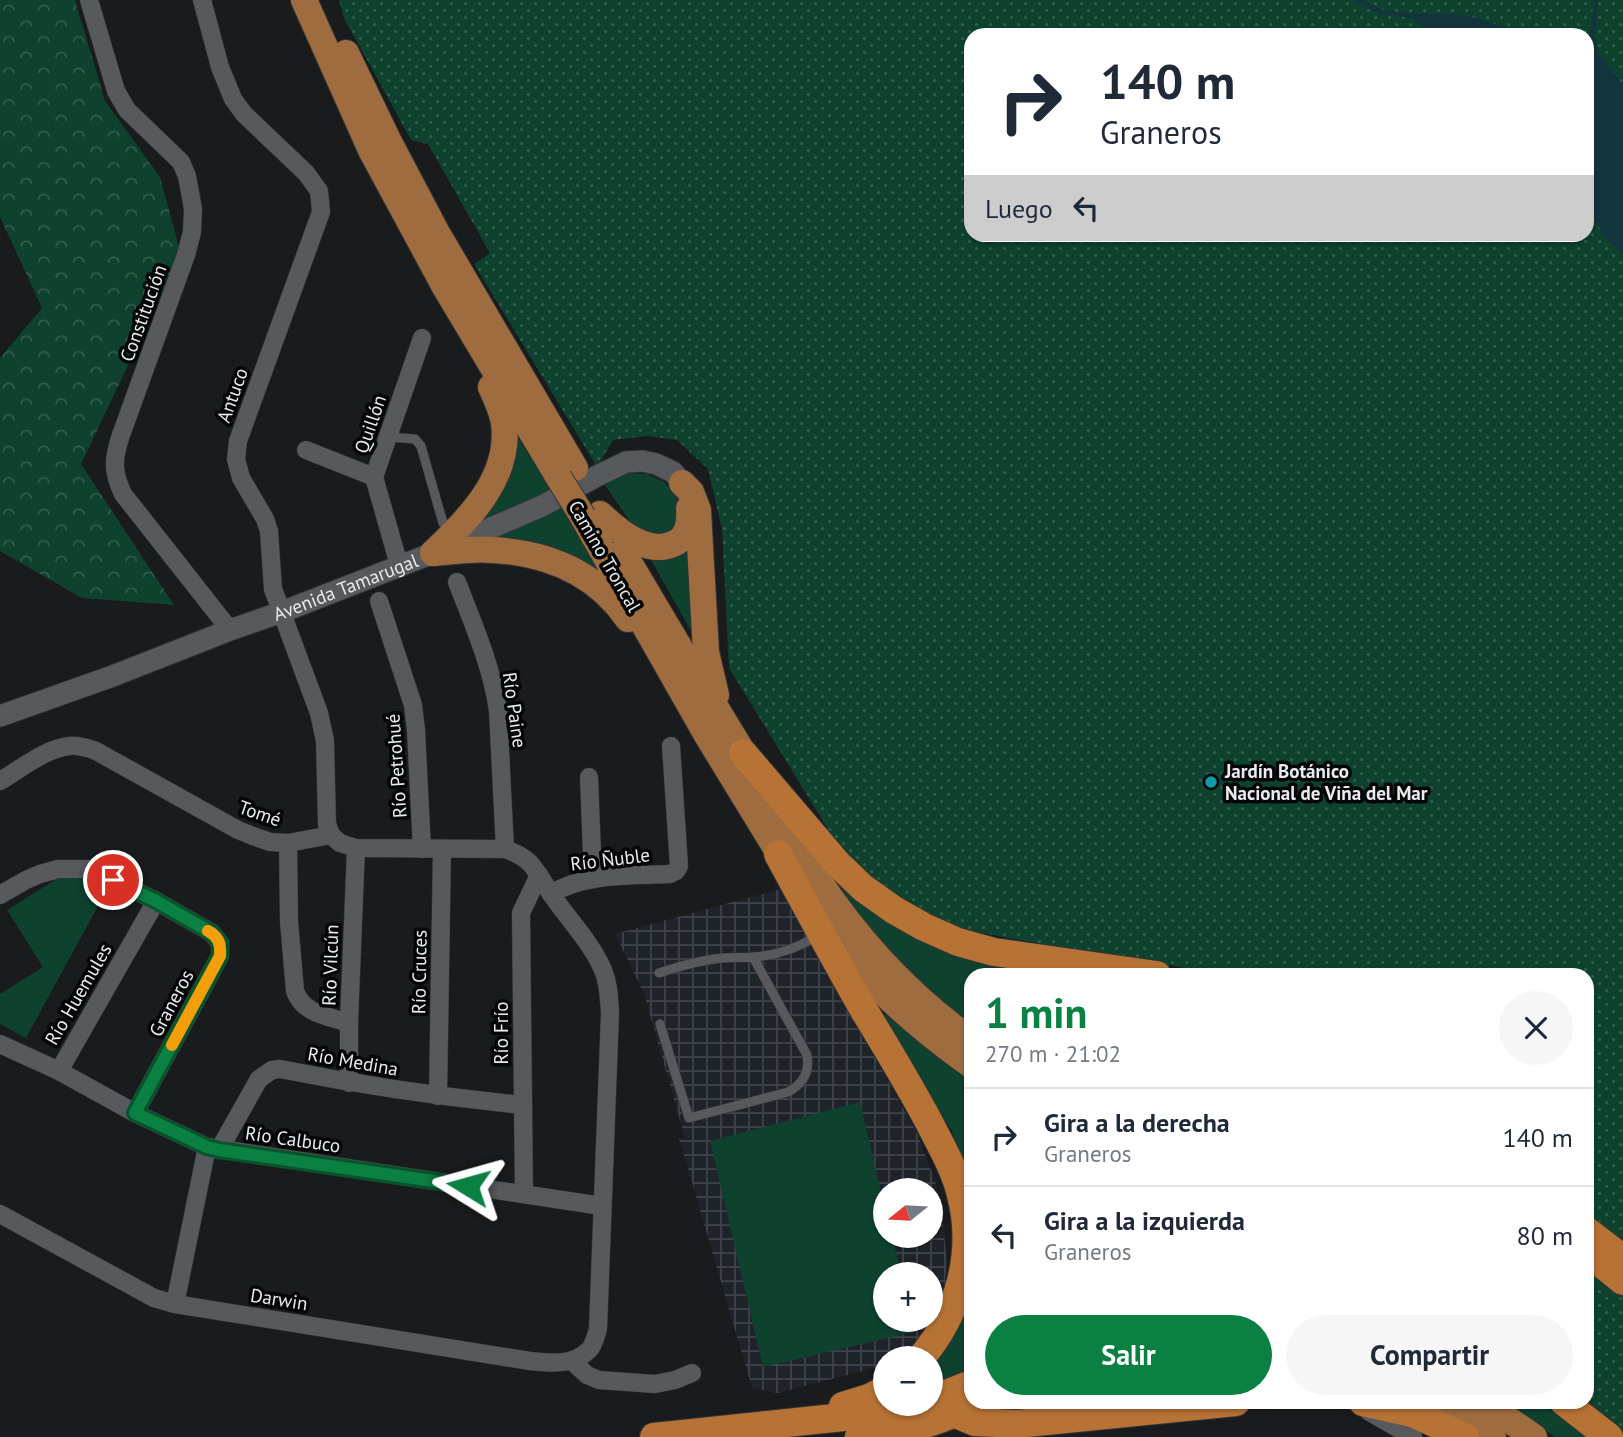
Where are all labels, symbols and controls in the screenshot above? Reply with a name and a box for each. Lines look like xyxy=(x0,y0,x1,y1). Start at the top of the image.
text: 140 m xyxy=(1100,49,1235,113)
icon: right xyxy=(985,56,1076,147)
text: Graneros xyxy=(1100,111,1222,153)
icon: left xyxy=(1067,189,1105,227)
text: Luego xyxy=(985,192,1053,225)
street label: Constitución xyxy=(114,261,172,365)
street label: Antuco xyxy=(211,364,253,426)
street label: Quillón xyxy=(349,392,391,456)
street label: Camino Troncal xyxy=(563,496,647,616)
street label: Avenida Tamarugal xyxy=(270,548,422,626)
street label: Río Paine xyxy=(498,671,532,749)
street label: Río Petrohué xyxy=(380,713,412,819)
place label: Jardín Botánico Nacional de Viña del Mar xyxy=(1224,759,1428,805)
marker: Jardín Botánico Nacional de Viña del Mar xyxy=(1203,774,1219,790)
street label: Tomé xyxy=(236,795,284,831)
street label: Río Ñuble xyxy=(569,842,651,876)
pin xyxy=(83,850,143,910)
icon: arrive xyxy=(94,861,132,899)
street label: Río Vilcún xyxy=(317,924,343,1006)
street label: Río Cruces xyxy=(406,930,432,1014)
street label: Río Huemules xyxy=(39,939,117,1049)
street label: Graneros xyxy=(143,965,199,1041)
text: 1 min xyxy=(985,985,1087,1040)
button: close xyxy=(1499,991,1573,1065)
street label: Río Frío xyxy=(489,1001,513,1065)
text: 270 m · 21:02 xyxy=(985,1039,1121,1068)
street label: Río Medina xyxy=(306,1041,400,1081)
text: Gira a la derecha xyxy=(1044,1106,1230,1139)
icon: right xyxy=(985,1118,1023,1156)
street label: Río Calbuco xyxy=(244,1120,342,1158)
text: 140 m xyxy=(1502,1121,1573,1154)
text: Graneros xyxy=(1044,1139,1131,1168)
position arrow xyxy=(431,1149,505,1223)
north arrow xyxy=(873,1178,943,1248)
map controls xyxy=(873,1178,943,1416)
text: Gira a la izquierda xyxy=(1044,1204,1245,1237)
icon: left xyxy=(985,1216,1023,1254)
text: 80 m xyxy=(1517,1219,1573,1252)
text: Graneros xyxy=(1044,1237,1131,1266)
button: + xyxy=(873,1262,943,1332)
street label: Darwin xyxy=(249,1283,309,1315)
button: Salir xyxy=(985,1315,1272,1395)
button: Compartir xyxy=(1286,1315,1573,1395)
button: − xyxy=(873,1346,943,1416)

